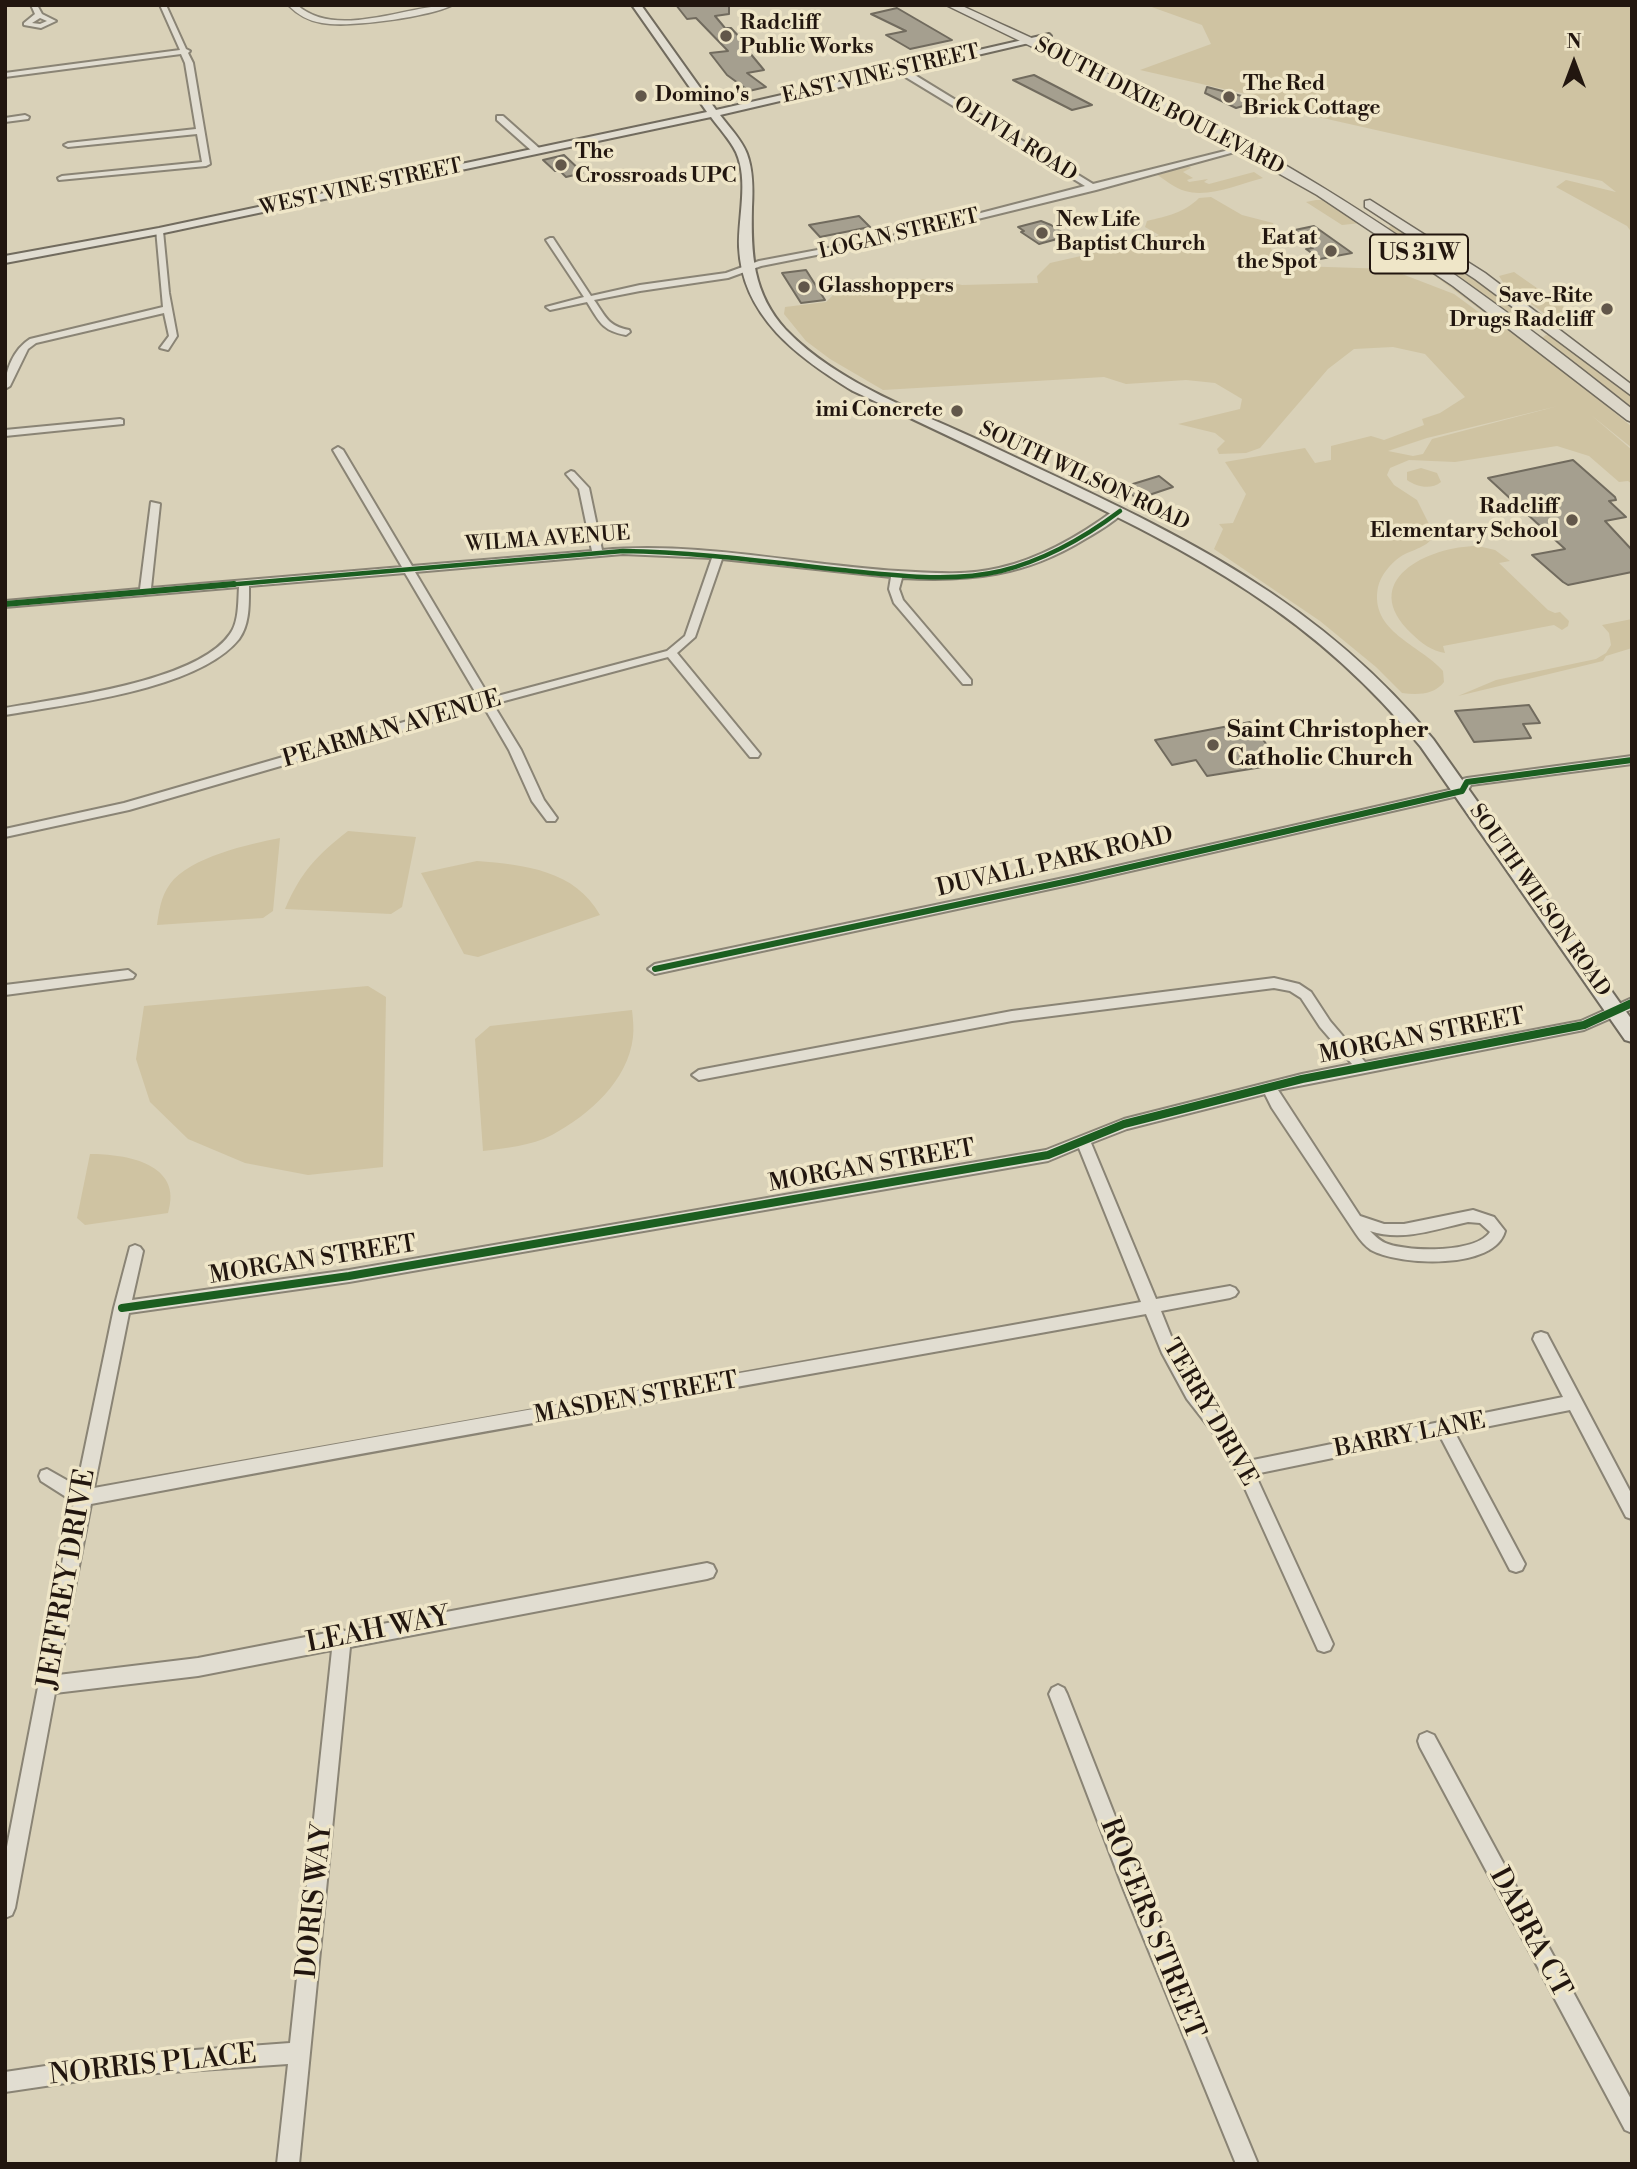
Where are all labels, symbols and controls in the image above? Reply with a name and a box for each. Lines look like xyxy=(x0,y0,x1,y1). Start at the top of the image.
place label: Radcliff Public Works xyxy=(740,11,874,61)
marker: Radcliff Public Works xyxy=(718,28,734,44)
north arrow xyxy=(1539,28,1609,98)
text: N xyxy=(1566,30,1582,54)
street label: SOUTH DIXIE BOULEVARD xyxy=(1030,33,1288,181)
street label: EAST VINE STREET xyxy=(780,40,982,110)
place label: The Red Brick Cottage xyxy=(1243,72,1381,122)
place label: Domino's xyxy=(655,83,749,109)
marker: Domino's xyxy=(633,88,649,104)
marker: The Red Brick Cottage xyxy=(1221,89,1237,105)
street label: OLIVIA ROAD xyxy=(949,92,1081,188)
place label: The Crossroads UPC xyxy=(575,140,736,190)
street label: WEST VINE STREET xyxy=(257,154,465,222)
marker: The Crossroads UPC xyxy=(553,157,569,173)
street label: LOGAN STREET xyxy=(816,204,982,266)
place label: New Life Baptist Church xyxy=(1056,208,1205,258)
marker: New Life Baptist Church xyxy=(1034,225,1050,241)
place label: Eat at the Spot xyxy=(1236,226,1317,276)
road number: US 31W xyxy=(1370,234,1468,274)
marker: Eat at the Spot xyxy=(1323,243,1339,259)
place label: Glasshoppers xyxy=(818,274,954,300)
marker: Glasshoppers xyxy=(796,279,812,295)
place label: Save-Rite Drugs Radcliff xyxy=(1449,284,1593,334)
marker: Save-Rite Drugs Radcliff xyxy=(1599,301,1615,317)
place label: imi Concrete xyxy=(816,398,943,424)
marker: imi Concrete xyxy=(949,403,965,419)
street label: SOUTH WILSON ROAD xyxy=(975,417,1193,537)
place label: Radcliff Elementary School xyxy=(1370,495,1558,545)
marker: Radcliff Elementary School xyxy=(1564,512,1580,528)
street label: WILMA AVENUE xyxy=(465,522,631,558)
street label: PEARMAN AVENUE xyxy=(279,685,505,775)
place label: Saint Christopher Catholic Church xyxy=(1227,717,1429,773)
marker: Saint Christopher Catholic Church xyxy=(1205,737,1221,753)
street label: SOUTH WILSON ROAD xyxy=(1463,800,1615,1002)
street label: DUVALL PARK ROAD xyxy=(934,822,1176,904)
street label: MORGAN STREET xyxy=(1317,1003,1527,1071)
street label: MORGAN STREET xyxy=(767,1135,977,1199)
street label: MORGAN STREET xyxy=(207,1230,419,1292)
street label: TERRY DRIVE xyxy=(1155,1334,1263,1492)
street label: MASDEN STREET xyxy=(532,1367,740,1431)
street label: BARRY LANE xyxy=(1332,1407,1488,1465)
street label: JEFFREY DRIVE xyxy=(32,1466,104,1692)
street label: LEAH WAY xyxy=(304,1601,452,1661)
street label: ROGERS STREET xyxy=(1091,1814,1211,2044)
street label: DORIS WAY xyxy=(291,1822,341,1980)
street label: DABRA CT xyxy=(1481,1862,1577,2004)
street label: NORRIS PLACE xyxy=(48,2038,258,2094)

